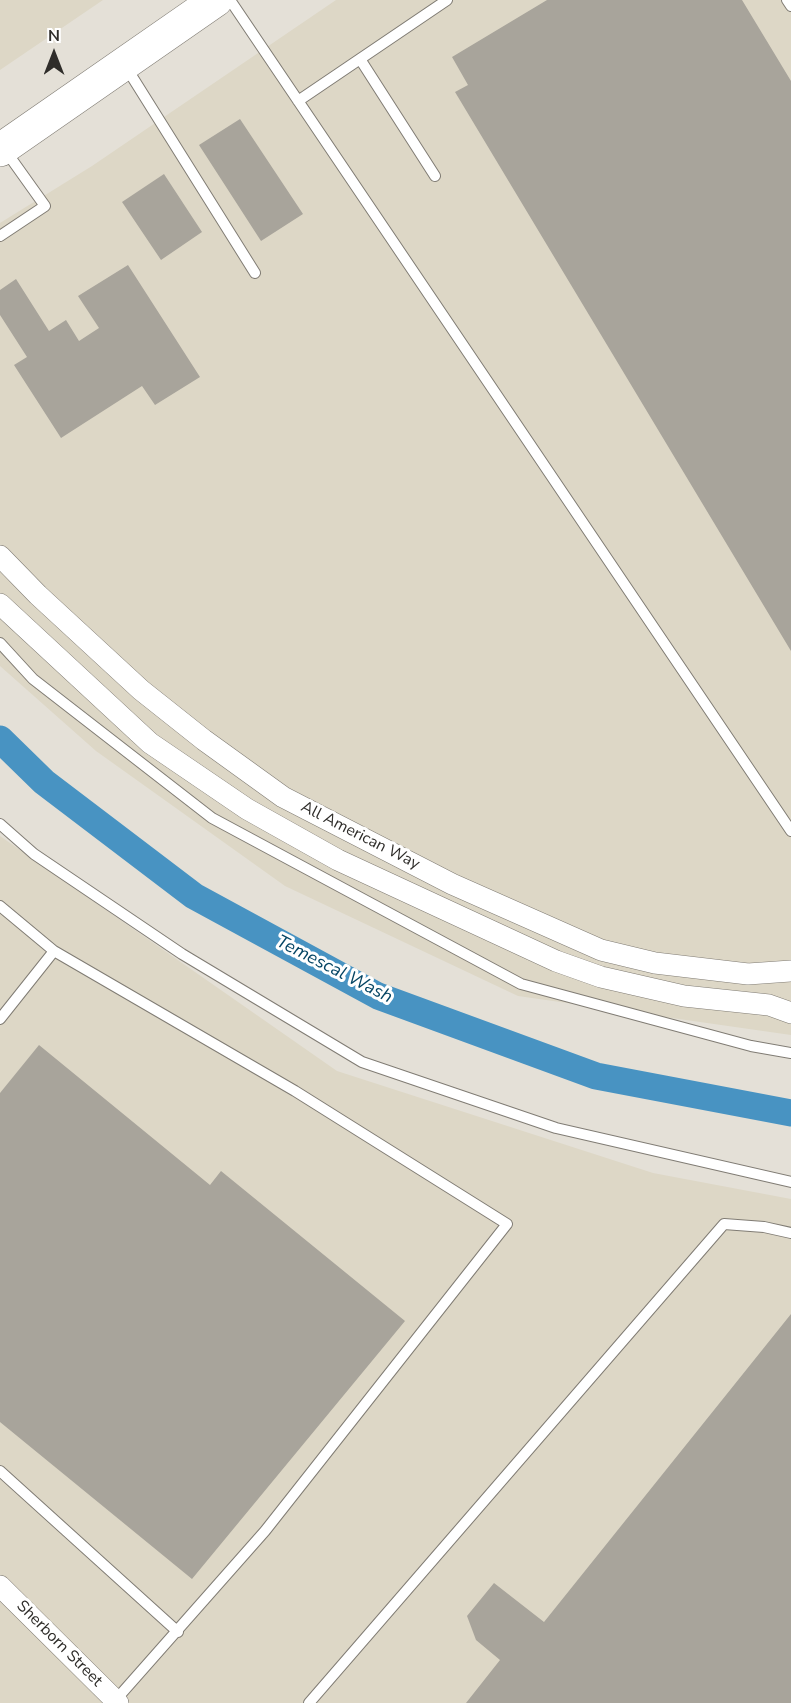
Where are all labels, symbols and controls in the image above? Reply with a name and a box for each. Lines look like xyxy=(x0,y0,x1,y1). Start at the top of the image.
north arrow xyxy=(24,24,84,84)
text: N xyxy=(48,25,60,47)
street label: All American Way xyxy=(297,798,423,874)
water label: Temescal Wash xyxy=(272,931,396,1009)
street label: Sherborn Street xyxy=(12,1597,106,1691)

